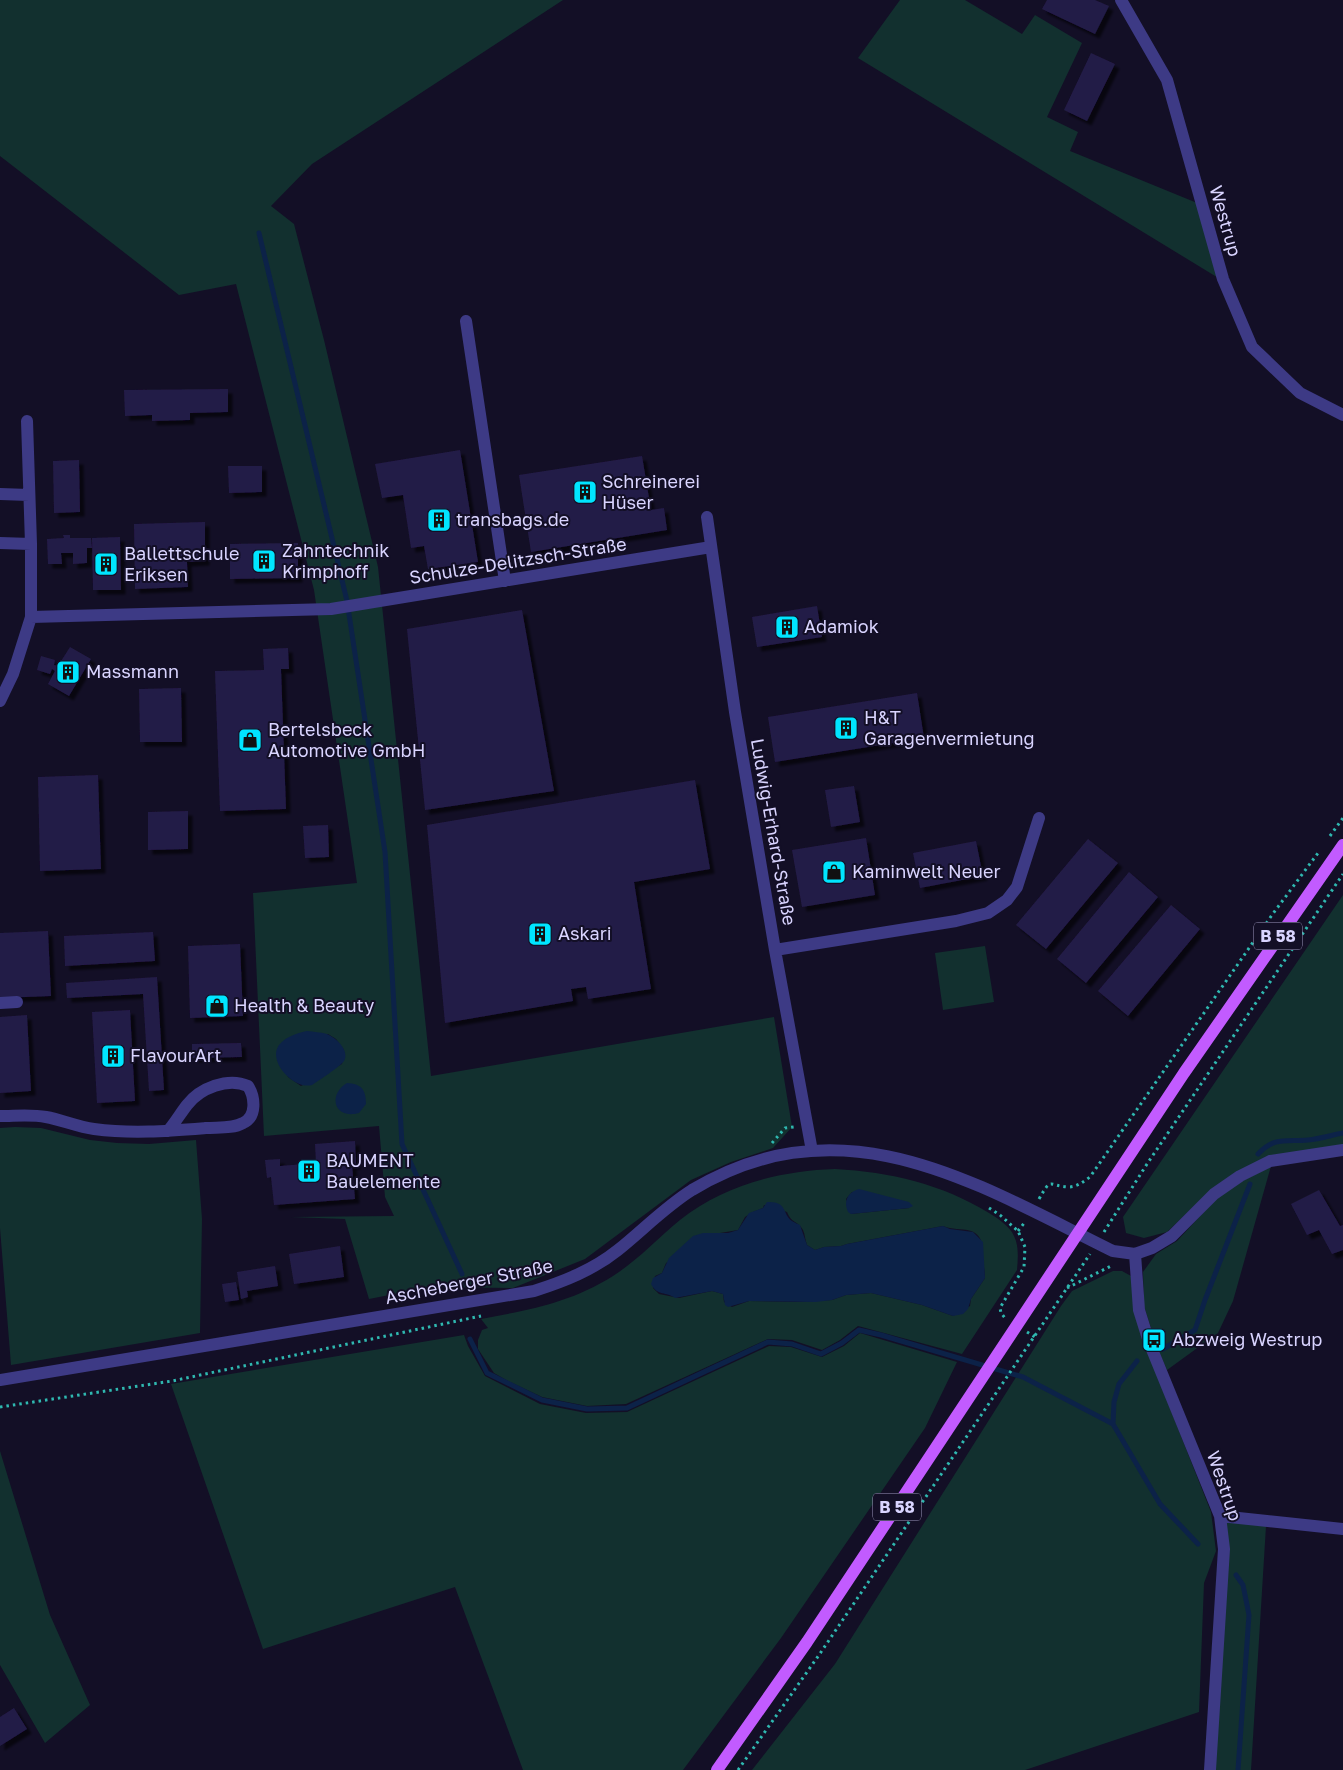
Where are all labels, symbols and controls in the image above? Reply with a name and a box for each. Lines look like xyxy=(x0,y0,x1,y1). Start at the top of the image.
street label: Westrup xyxy=(1205,183,1247,259)
place label: Schreinerei Hüser xyxy=(602,470,700,513)
building icon: Schreinerei Hüser xyxy=(572,479,598,505)
building icon: transbags.de xyxy=(426,507,452,533)
place label: transbags.de xyxy=(456,508,569,530)
street label: Schulze-Delitzsch-Straße xyxy=(408,532,628,588)
place label: Zahntechnik Krimphoff xyxy=(282,539,390,582)
place label: Ballettschule Eriksen xyxy=(124,542,240,585)
building icon: Zahntechnik Krimphoff xyxy=(251,548,277,574)
building icon: Ballettschule Eriksen xyxy=(93,551,119,577)
building icon: Adamiok xyxy=(774,614,800,640)
place label: Adamiok xyxy=(804,615,879,637)
building icon: Massmann xyxy=(55,659,81,685)
place label: Massmann xyxy=(86,660,179,682)
place label: H&T Garagenvermietung xyxy=(864,706,1035,749)
building icon: H&T Garagenvermietung xyxy=(833,715,859,741)
place label: Bertelsbeck Automotive GmbH xyxy=(268,718,425,761)
shop icon: Bertelsbeck Automotive GmbH xyxy=(237,727,263,753)
street label: Ludwig-Erhard-Straße xyxy=(747,737,801,927)
shop icon: Kaminwelt Neuer xyxy=(821,859,847,885)
place label: Kaminwelt Neuer xyxy=(852,860,1000,882)
building icon: Askari xyxy=(527,921,553,947)
place label: Askari xyxy=(558,922,612,944)
road number: B 58 xyxy=(1254,922,1302,949)
shop icon: Health & Beauty xyxy=(204,993,230,1019)
place label: Health & Beauty xyxy=(234,994,374,1016)
building icon: FlavourArt xyxy=(100,1043,126,1069)
place label: FlavourArt xyxy=(130,1044,221,1066)
place label: BAUMENT Bauelemente xyxy=(326,1149,440,1192)
building icon: BAUMENT Bauelemente xyxy=(296,1158,322,1184)
street label: Ascheberger Straße xyxy=(383,1254,555,1308)
bus stop icon: Abzweig Westrup xyxy=(1141,1327,1167,1353)
place label: Abzweig Westrup xyxy=(1172,1328,1322,1350)
street label: Westrup xyxy=(1203,1448,1247,1524)
road number: B 58 xyxy=(873,1494,921,1520)

